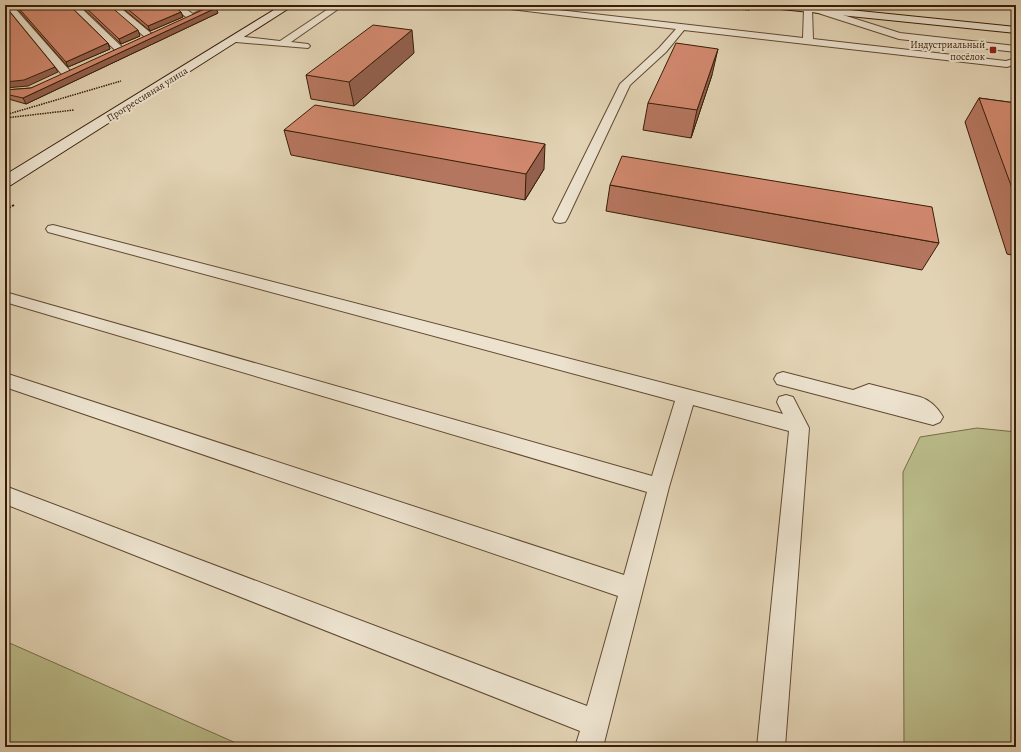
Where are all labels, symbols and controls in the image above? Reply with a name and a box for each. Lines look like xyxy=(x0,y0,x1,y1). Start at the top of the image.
place label: Индустриальный посёлок xyxy=(910,38,985,63)
marker: Индустриальный посёлок xyxy=(988,45,998,55)
street label: Прогрессивная улица xyxy=(104,64,191,125)

